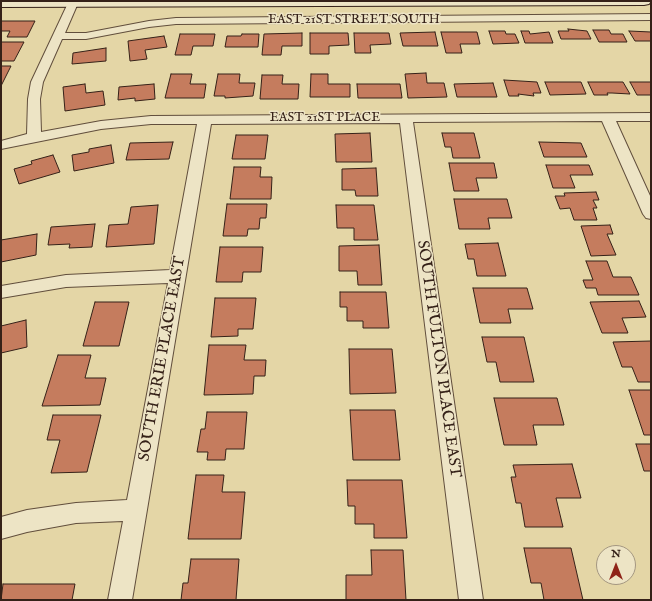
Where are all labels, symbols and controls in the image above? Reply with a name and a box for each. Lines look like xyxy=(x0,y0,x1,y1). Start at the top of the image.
street label: EAST 21ST STREET SOUTH xyxy=(268,12,440,28)
street label: EAST 21ST PLACE xyxy=(270,110,380,126)
street label: SOUTH FULTON PLACE EAST xyxy=(412,239,464,479)
street label: SOUTH ERIE PLACE EAST xyxy=(136,255,190,463)
north arrow xyxy=(596,545,636,585)
text: N xyxy=(611,547,621,561)

